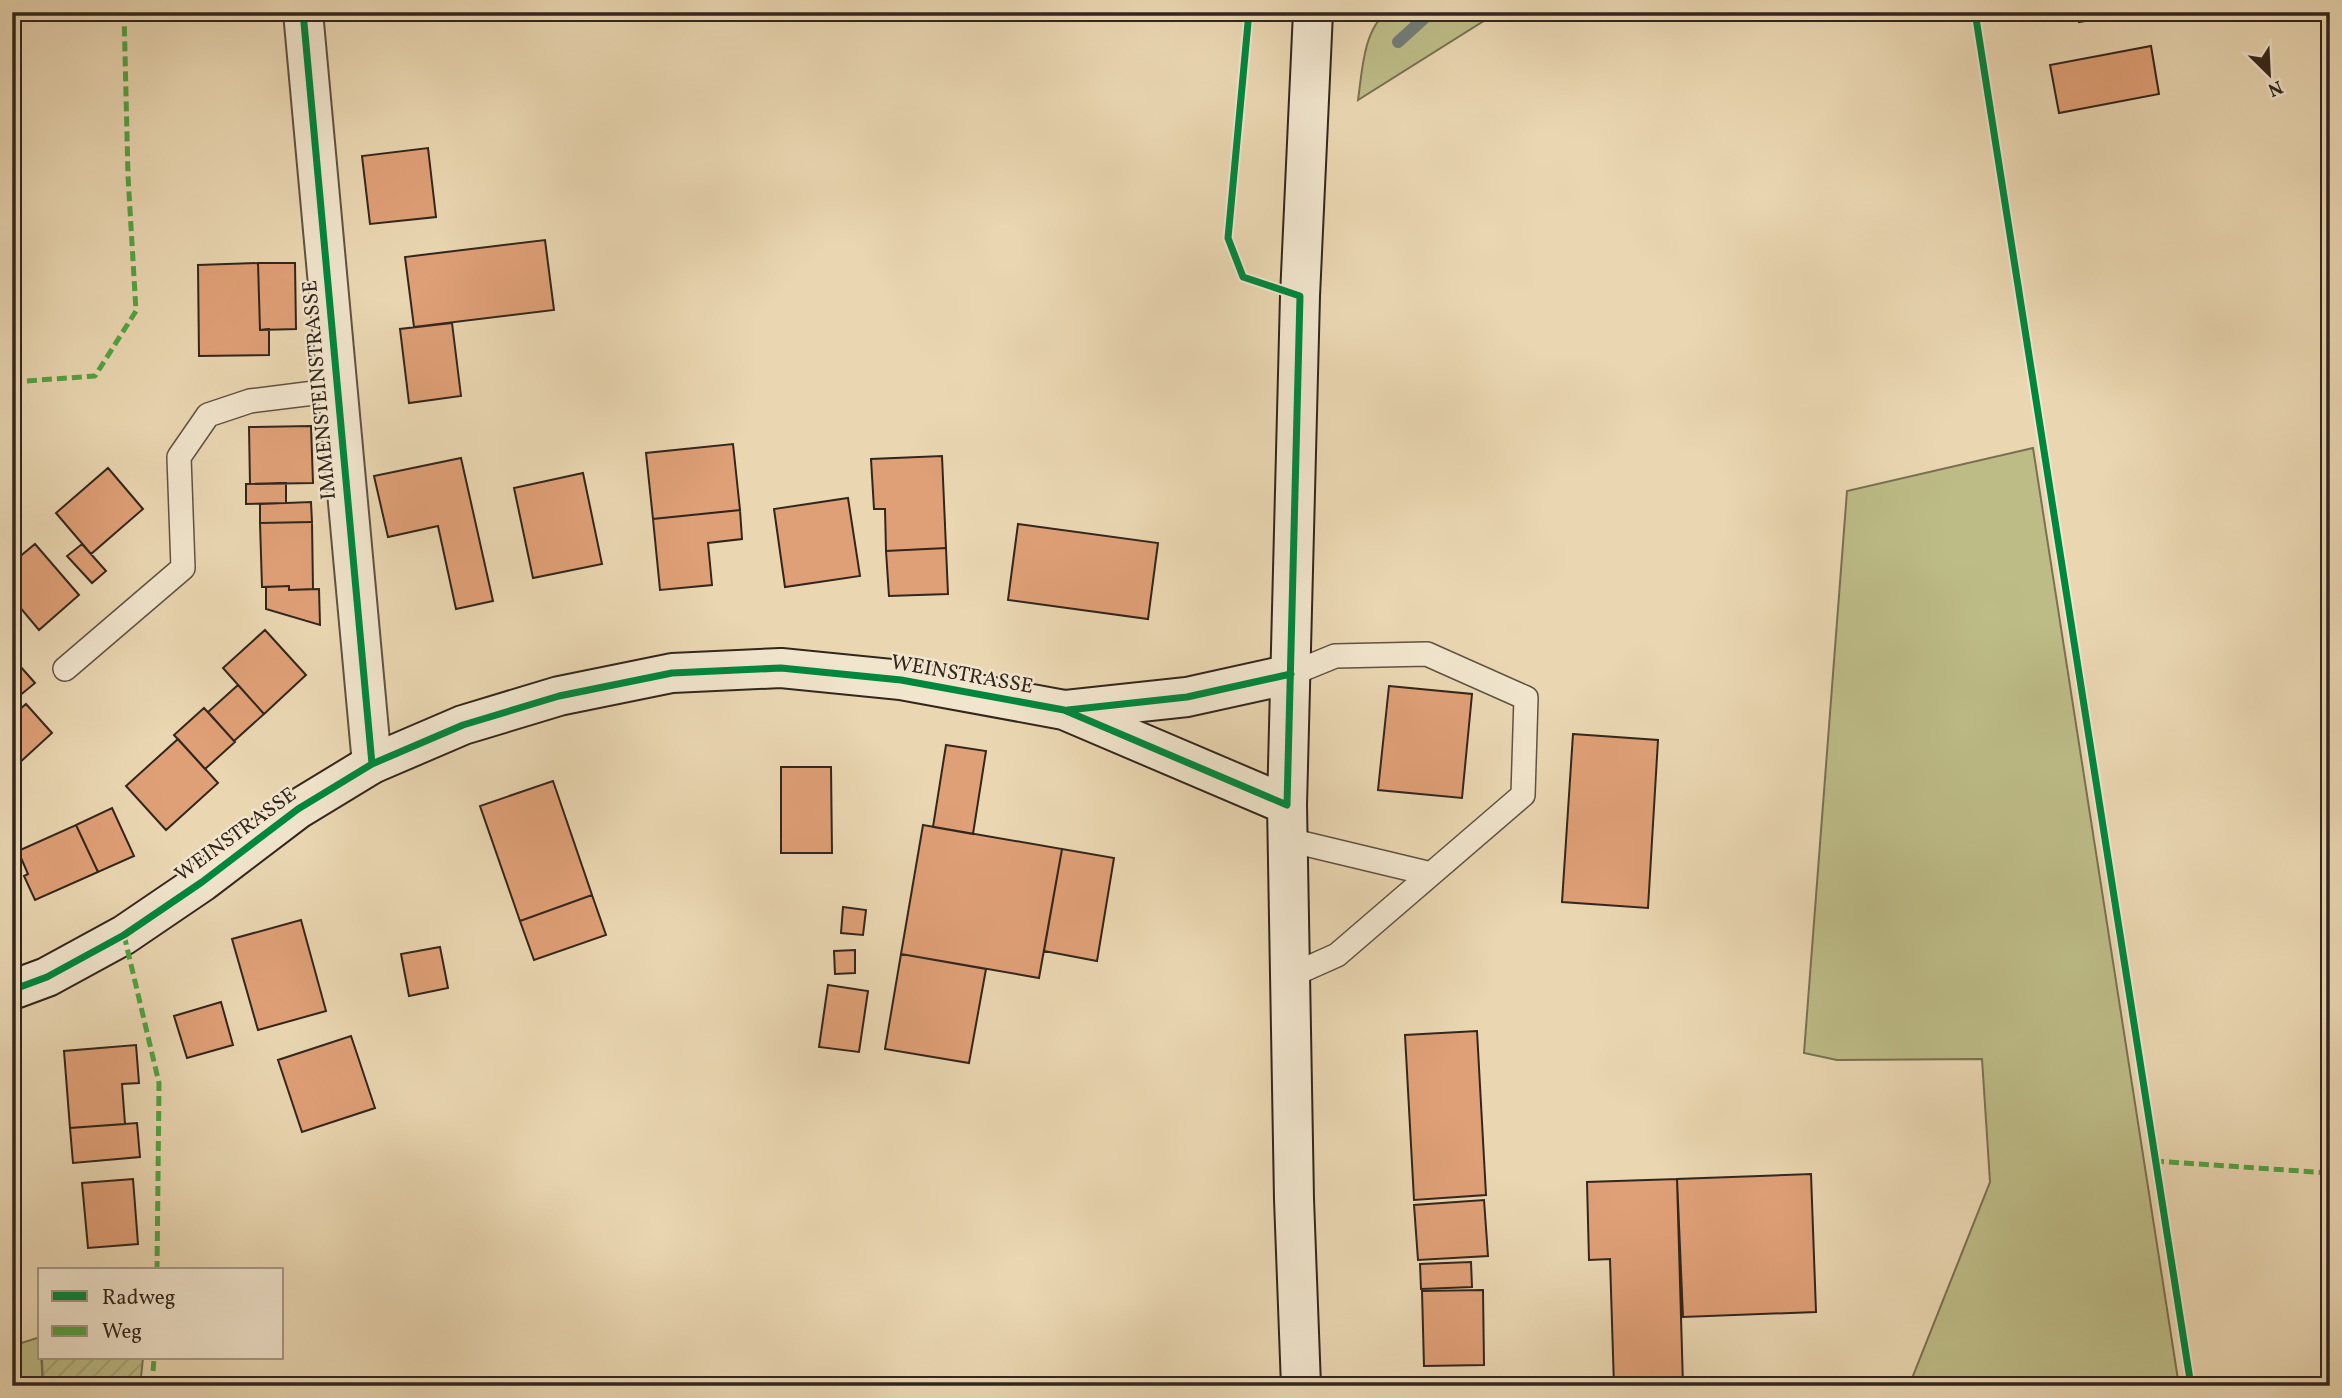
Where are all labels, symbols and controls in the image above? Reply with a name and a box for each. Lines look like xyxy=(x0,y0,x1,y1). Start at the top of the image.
north arrow xyxy=(2234,38,2304,108)
text: N xyxy=(2263,73,2287,102)
street label: IMMENSTEINSTRASSE xyxy=(296,279,344,501)
street label: WEINSTRASSE xyxy=(888,648,1036,702)
street label: WEINSTRASSE xyxy=(169,781,303,889)
legend xyxy=(38,1268,284,1360)
text: Radweg xyxy=(102,1284,175,1313)
text: Weg xyxy=(102,1318,142,1347)

